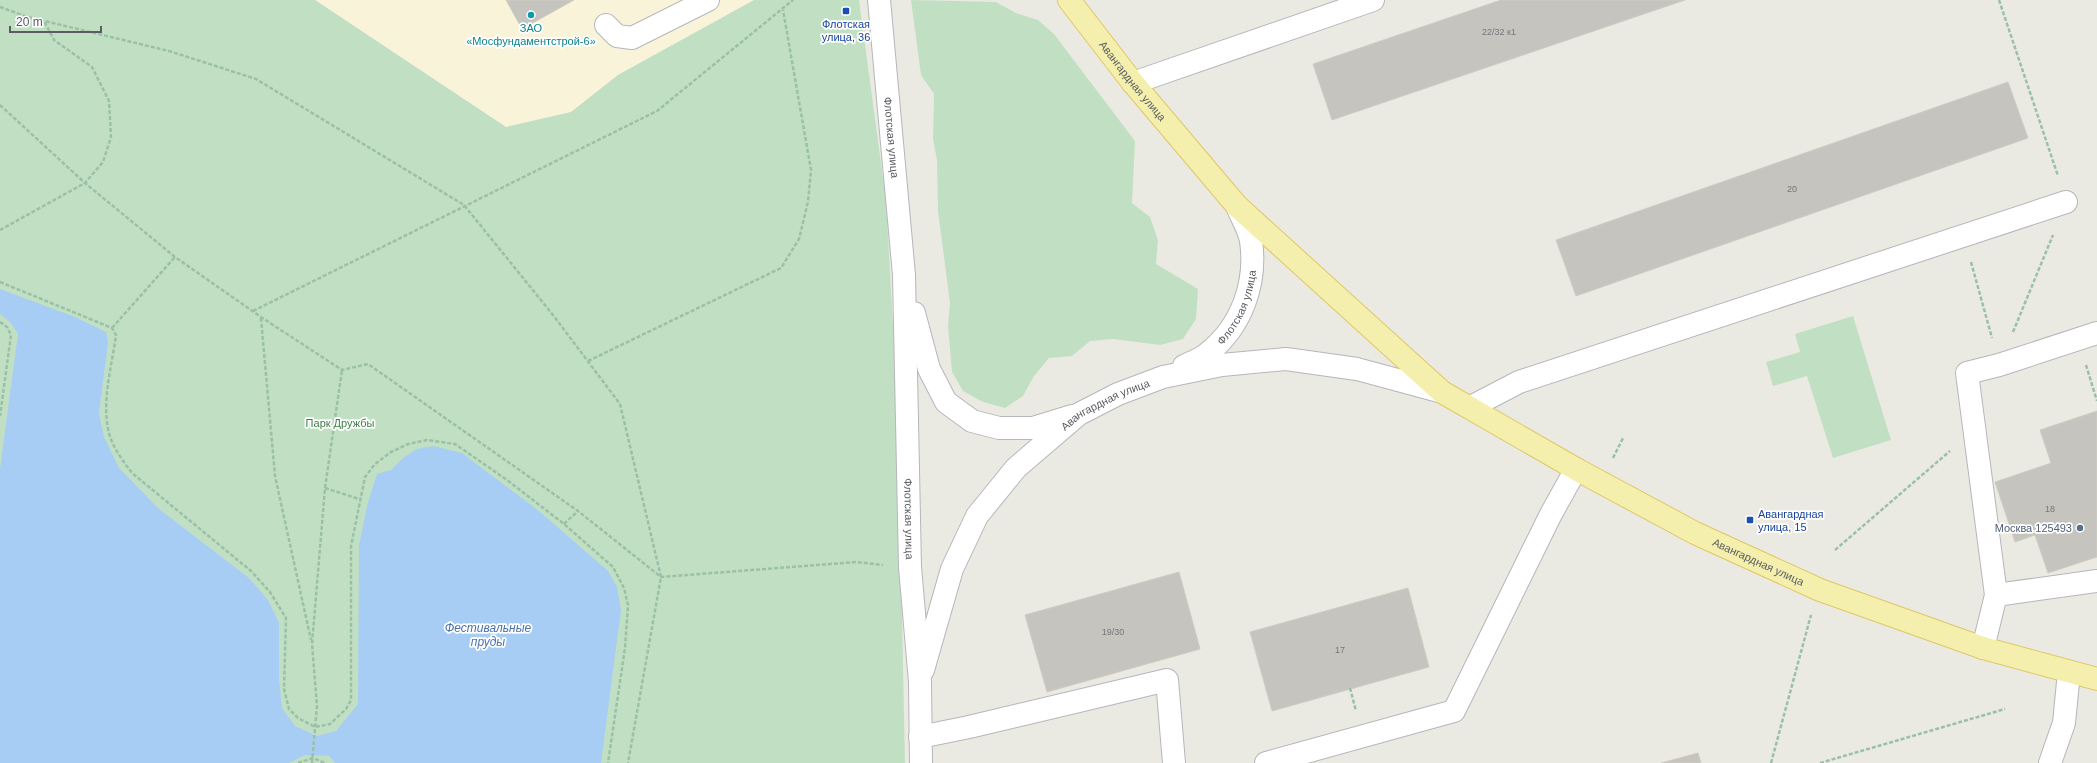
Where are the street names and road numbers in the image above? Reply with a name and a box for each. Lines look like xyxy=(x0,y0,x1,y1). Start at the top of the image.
street label: Авангардная улица xyxy=(1097,39,1169,124)
street label: Флотская улица xyxy=(882,96,901,179)
street label: Флотская улица xyxy=(1215,269,1258,347)
street label: Авангардная улица xyxy=(1058,376,1152,433)
street label: Флотская улица xyxy=(902,478,916,560)
street label: Авангардная улица xyxy=(1711,536,1807,588)

